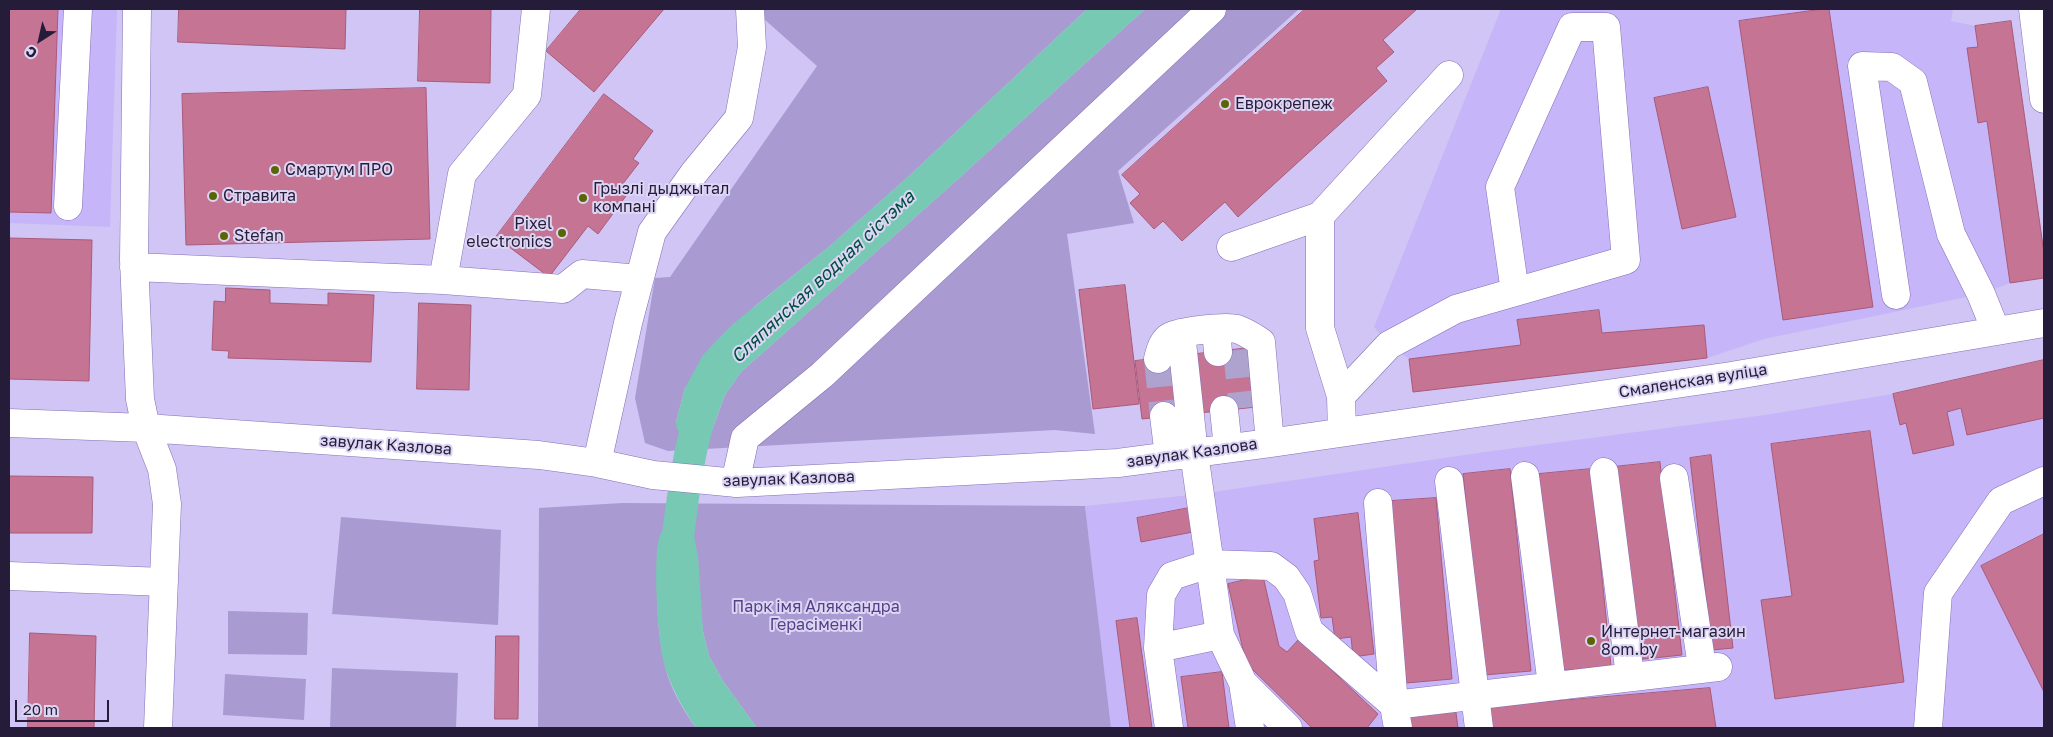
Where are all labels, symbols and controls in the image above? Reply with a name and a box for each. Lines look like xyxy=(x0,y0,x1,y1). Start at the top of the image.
north arrow xyxy=(15,15,65,65)
text: С xyxy=(22,43,40,63)
place label: Еврокрепеж xyxy=(1235,94,1333,114)
marker: Еврокрепеж xyxy=(1219,98,1231,110)
place label: Смартум ПРО xyxy=(285,160,393,180)
marker: Смартум ПРО xyxy=(269,164,281,176)
place label: Грызлі дыджытал компані xyxy=(593,179,729,217)
place label: Стравита xyxy=(223,186,296,206)
water label: Сляпянская водная сістэма xyxy=(727,186,919,368)
marker: Стравита xyxy=(207,190,219,202)
marker: Грызлі дыджытал компані xyxy=(577,192,589,204)
place label: Pixel electronics xyxy=(466,214,552,252)
place label: Stefan xyxy=(234,226,284,246)
marker: Pixel electronics xyxy=(556,227,568,239)
marker: Stefan xyxy=(218,230,230,242)
street label: Смаленская вуліца xyxy=(1617,360,1769,402)
street label: завулак Казлова xyxy=(320,431,452,459)
street label: завулак Казлова xyxy=(1125,434,1259,472)
street label: завулак Казлова xyxy=(723,467,855,491)
park label: Парк імя Аляксандра Герасіменкі xyxy=(732,597,900,635)
place label: Интернет-магазин 8om.by xyxy=(1601,622,1746,660)
marker: Интернет-магазин 8om.by xyxy=(1585,635,1597,647)
scale bar xyxy=(18,690,111,722)
text: 20 m xyxy=(23,700,58,718)

